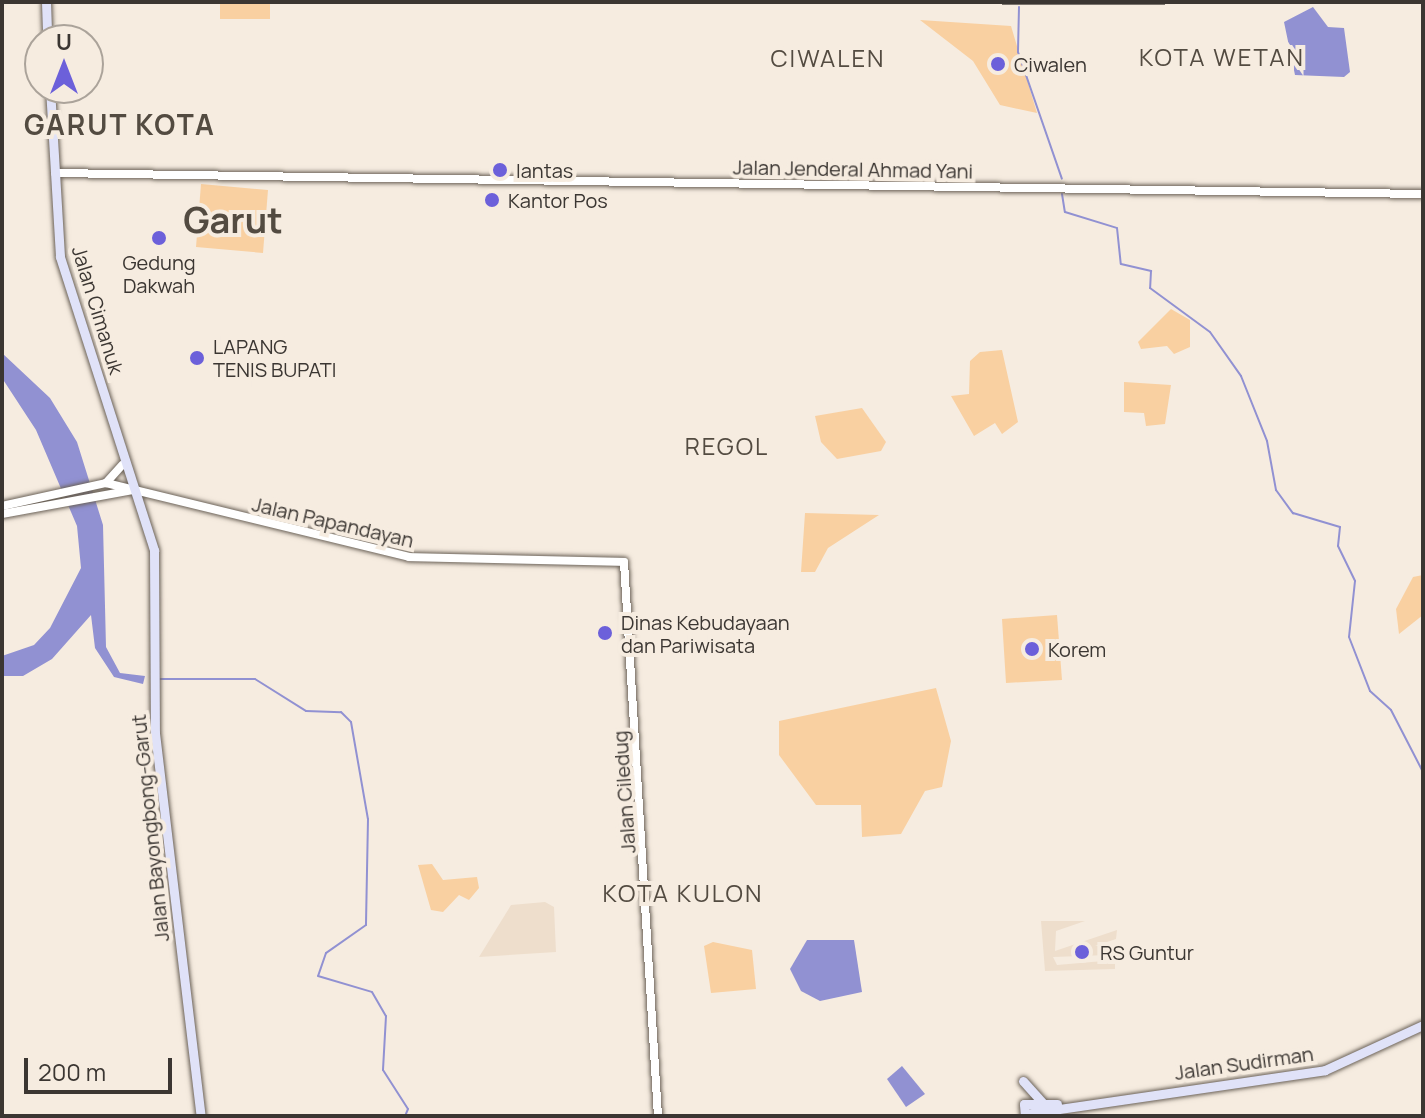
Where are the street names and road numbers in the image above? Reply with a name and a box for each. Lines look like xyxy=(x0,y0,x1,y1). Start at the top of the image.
street label: Jalan Jenderal Ahmad Yani xyxy=(733,155,973,183)
street label: Jalan Cimanuk xyxy=(67,243,129,377)
street label: Jalan Papandayan xyxy=(250,492,416,552)
street label: Jalan Bayongbong-Garut xyxy=(126,713,174,943)
street label: Jalan Ciledug xyxy=(608,730,640,854)
street label: Jalan Sudirman xyxy=(1173,1041,1315,1085)

